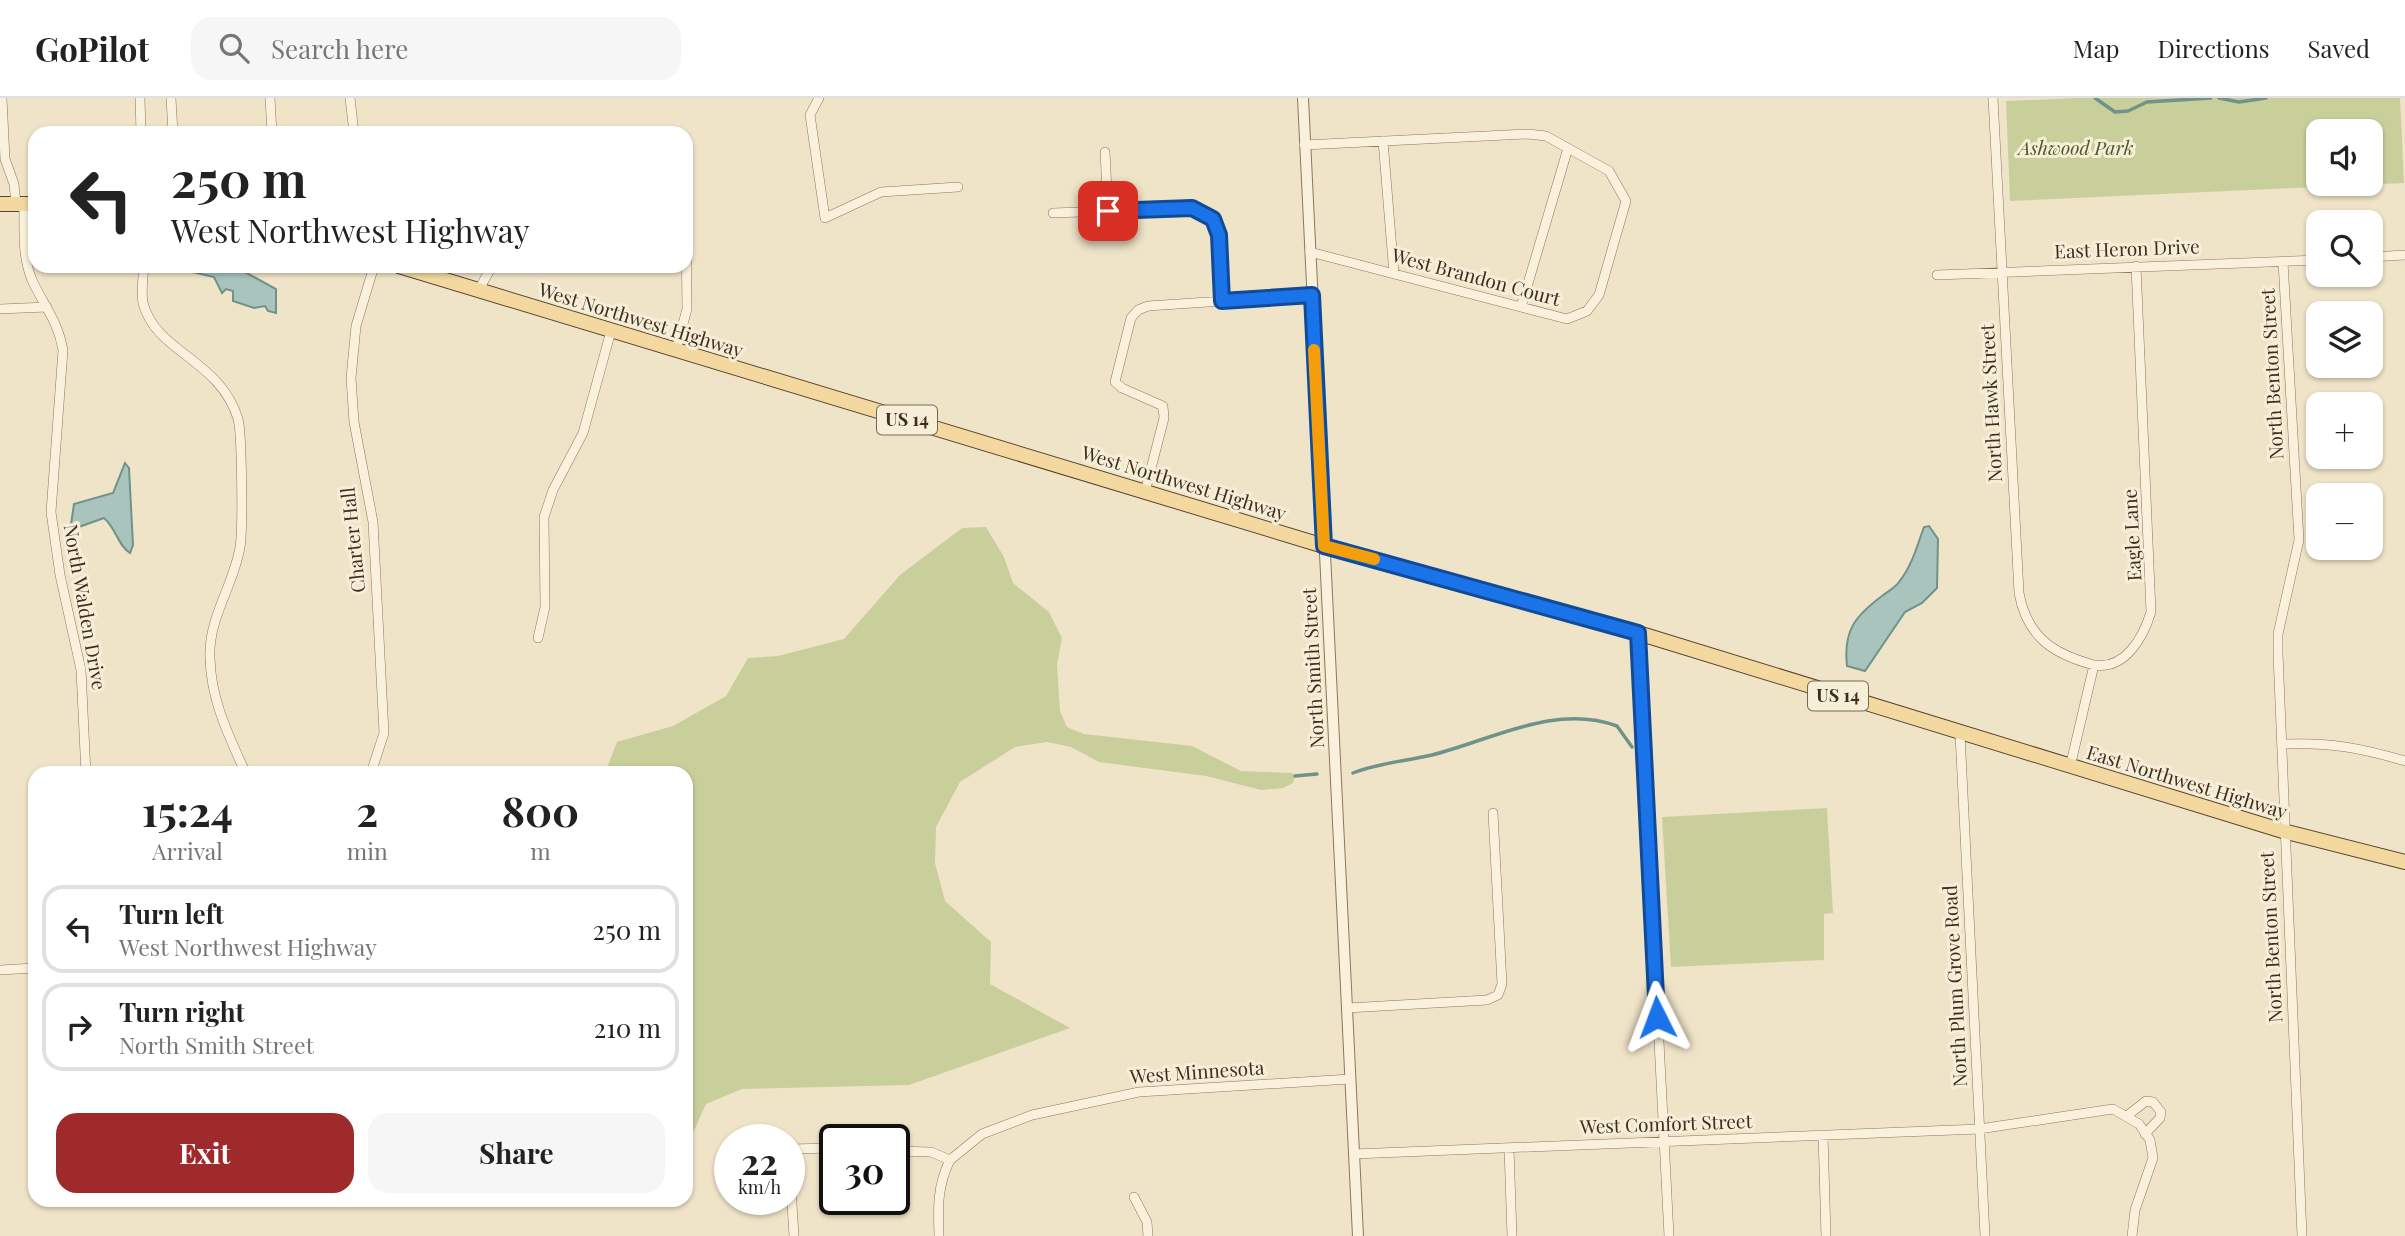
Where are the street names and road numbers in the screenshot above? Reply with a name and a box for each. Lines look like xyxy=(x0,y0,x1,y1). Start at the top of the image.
street label: East Heron Drive xyxy=(2054,232,2200,264)
street label: West Brandon Court xyxy=(1388,241,1564,311)
street label: West Northwest Highway xyxy=(535,275,747,363)
street label: North Benton Street xyxy=(2254,287,2288,460)
street label: North Hawk Street xyxy=(1973,323,2007,483)
road number: US 14 xyxy=(877,406,937,434)
street label: West Northwest Highway xyxy=(1078,438,1290,526)
street label: Charter Hall xyxy=(333,486,370,594)
street label: Eagle Lane xyxy=(2116,488,2146,582)
street label: North Walden Drive xyxy=(59,522,113,692)
street label: North Smith Street xyxy=(1295,587,1329,749)
road number: US 14 xyxy=(1808,682,1868,710)
street label: East Northwest Highway xyxy=(2084,738,2291,824)
street label: North Benton Street xyxy=(2253,850,2287,1023)
street label: North Plum Grove Road xyxy=(1936,885,1972,1088)
street label: West Minnesota xyxy=(1128,1053,1266,1089)
street label: West Comfort Street xyxy=(1578,1107,1753,1139)

